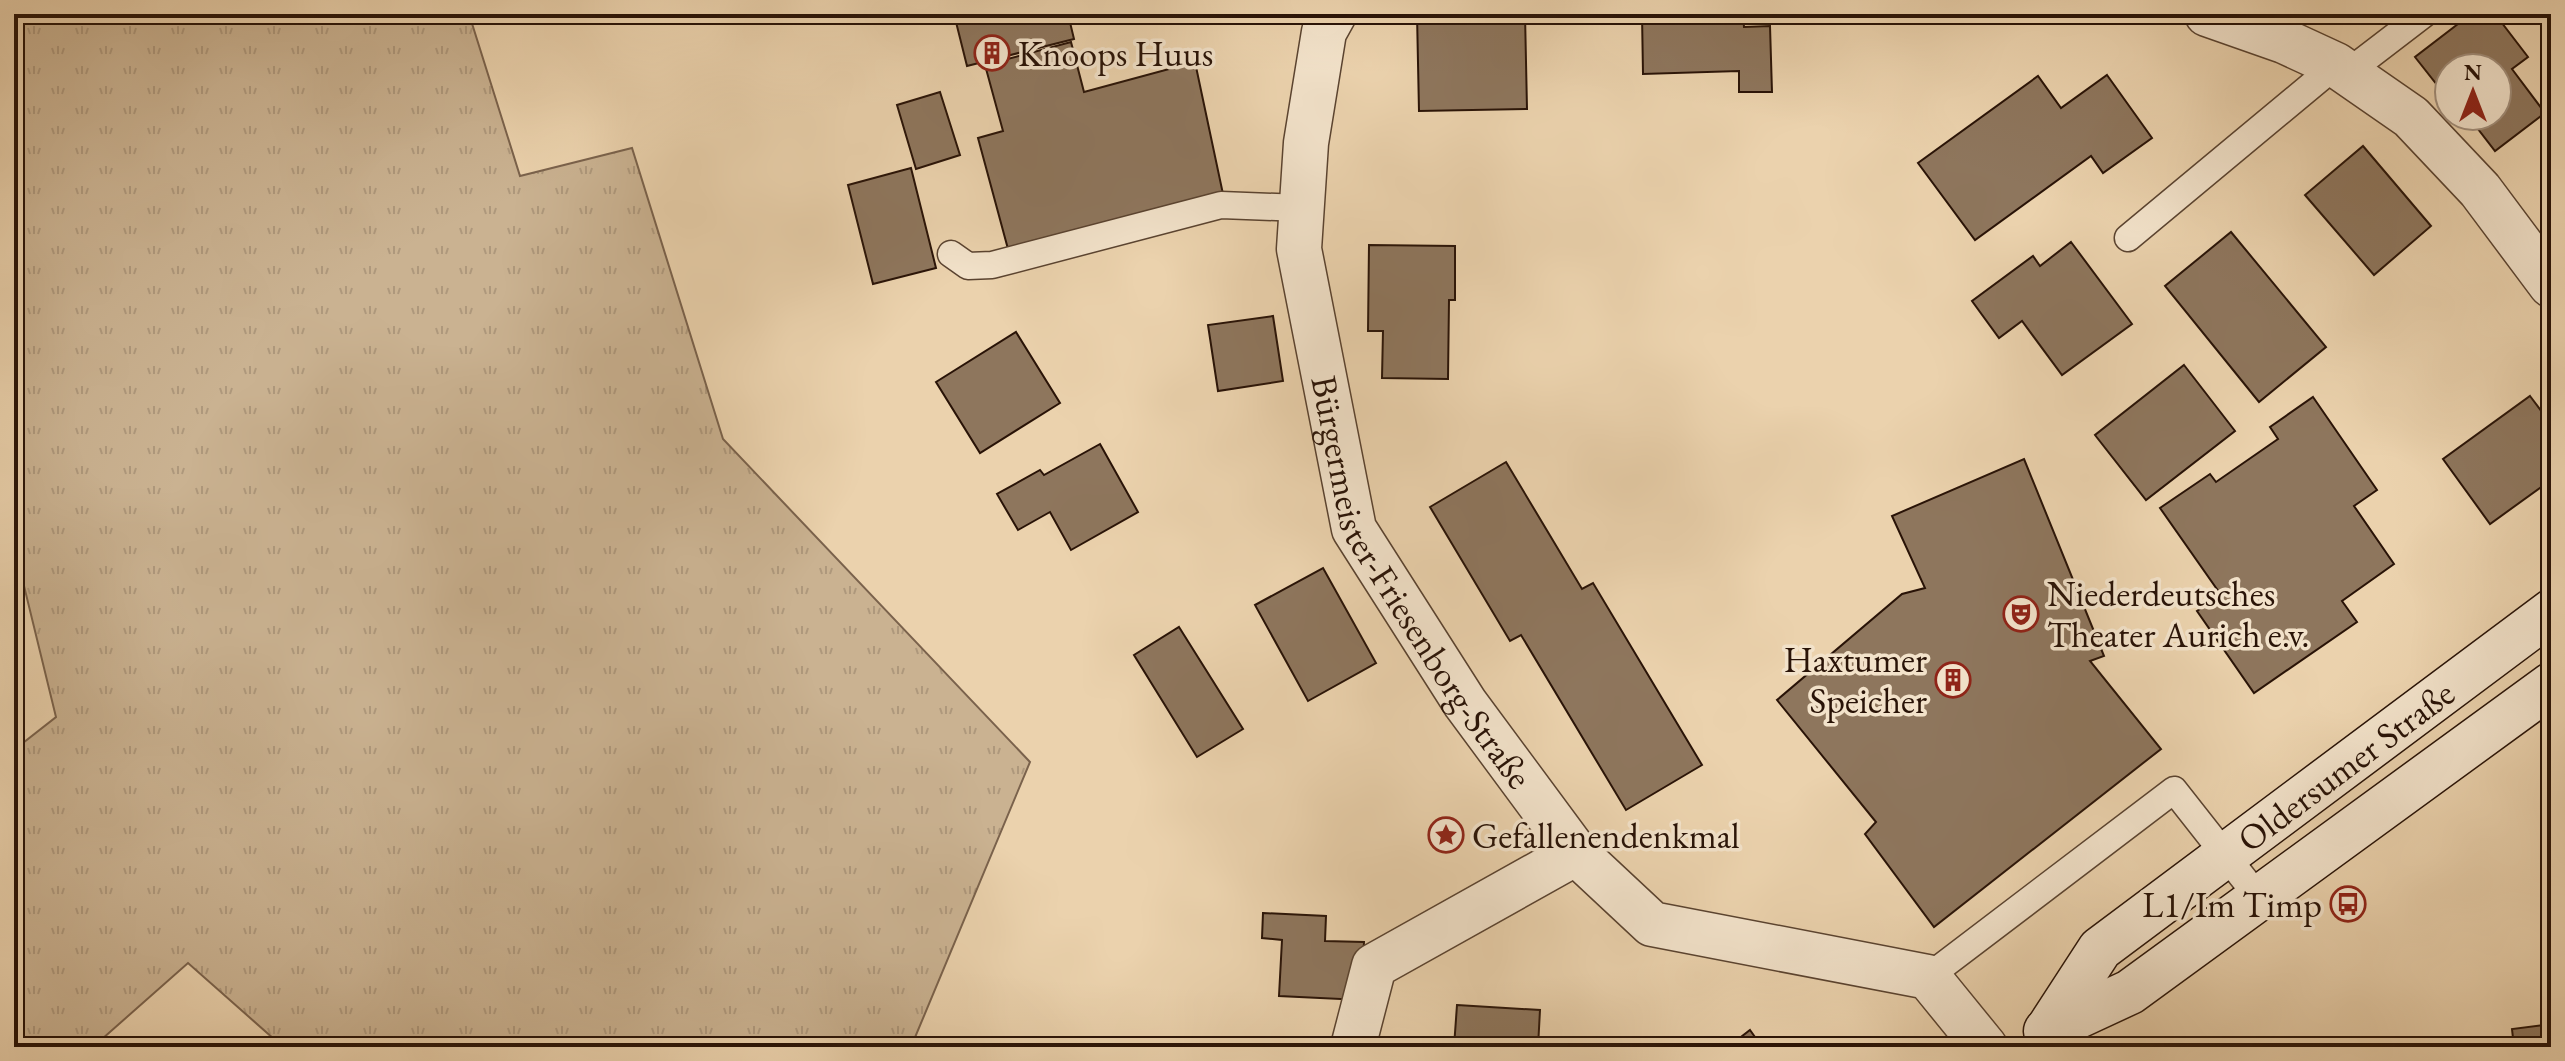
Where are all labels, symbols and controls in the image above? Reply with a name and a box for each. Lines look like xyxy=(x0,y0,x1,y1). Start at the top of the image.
place label: Knoops Huus xyxy=(1018,30,1213,77)
building icon: Knoops Huus xyxy=(973,34,1011,72)
north arrow xyxy=(2433,52,2513,132)
text: N xyxy=(2464,58,2482,87)
street label: Bürgermeister-Friesenborg-Straße xyxy=(1301,372,1543,798)
place label: Niederdeutsches Theater Aurich e.v. xyxy=(2047,570,2309,658)
theatre icon: Niederdeutsches Theater Aurich e.v. xyxy=(2002,595,2040,633)
place label: Haxtumer Speicher xyxy=(1784,636,1927,724)
building icon: Haxtumer Speicher xyxy=(1934,661,1972,699)
street label: Oldersumer Straße xyxy=(2228,669,2463,862)
place label: Gefallenendenkmal xyxy=(1472,812,1740,859)
place icon: Gefallenendenkmal xyxy=(1427,816,1465,854)
place label: L1/Im Timp xyxy=(2142,881,2322,928)
bus stop icon: L1/Im Timp xyxy=(2329,885,2367,923)

